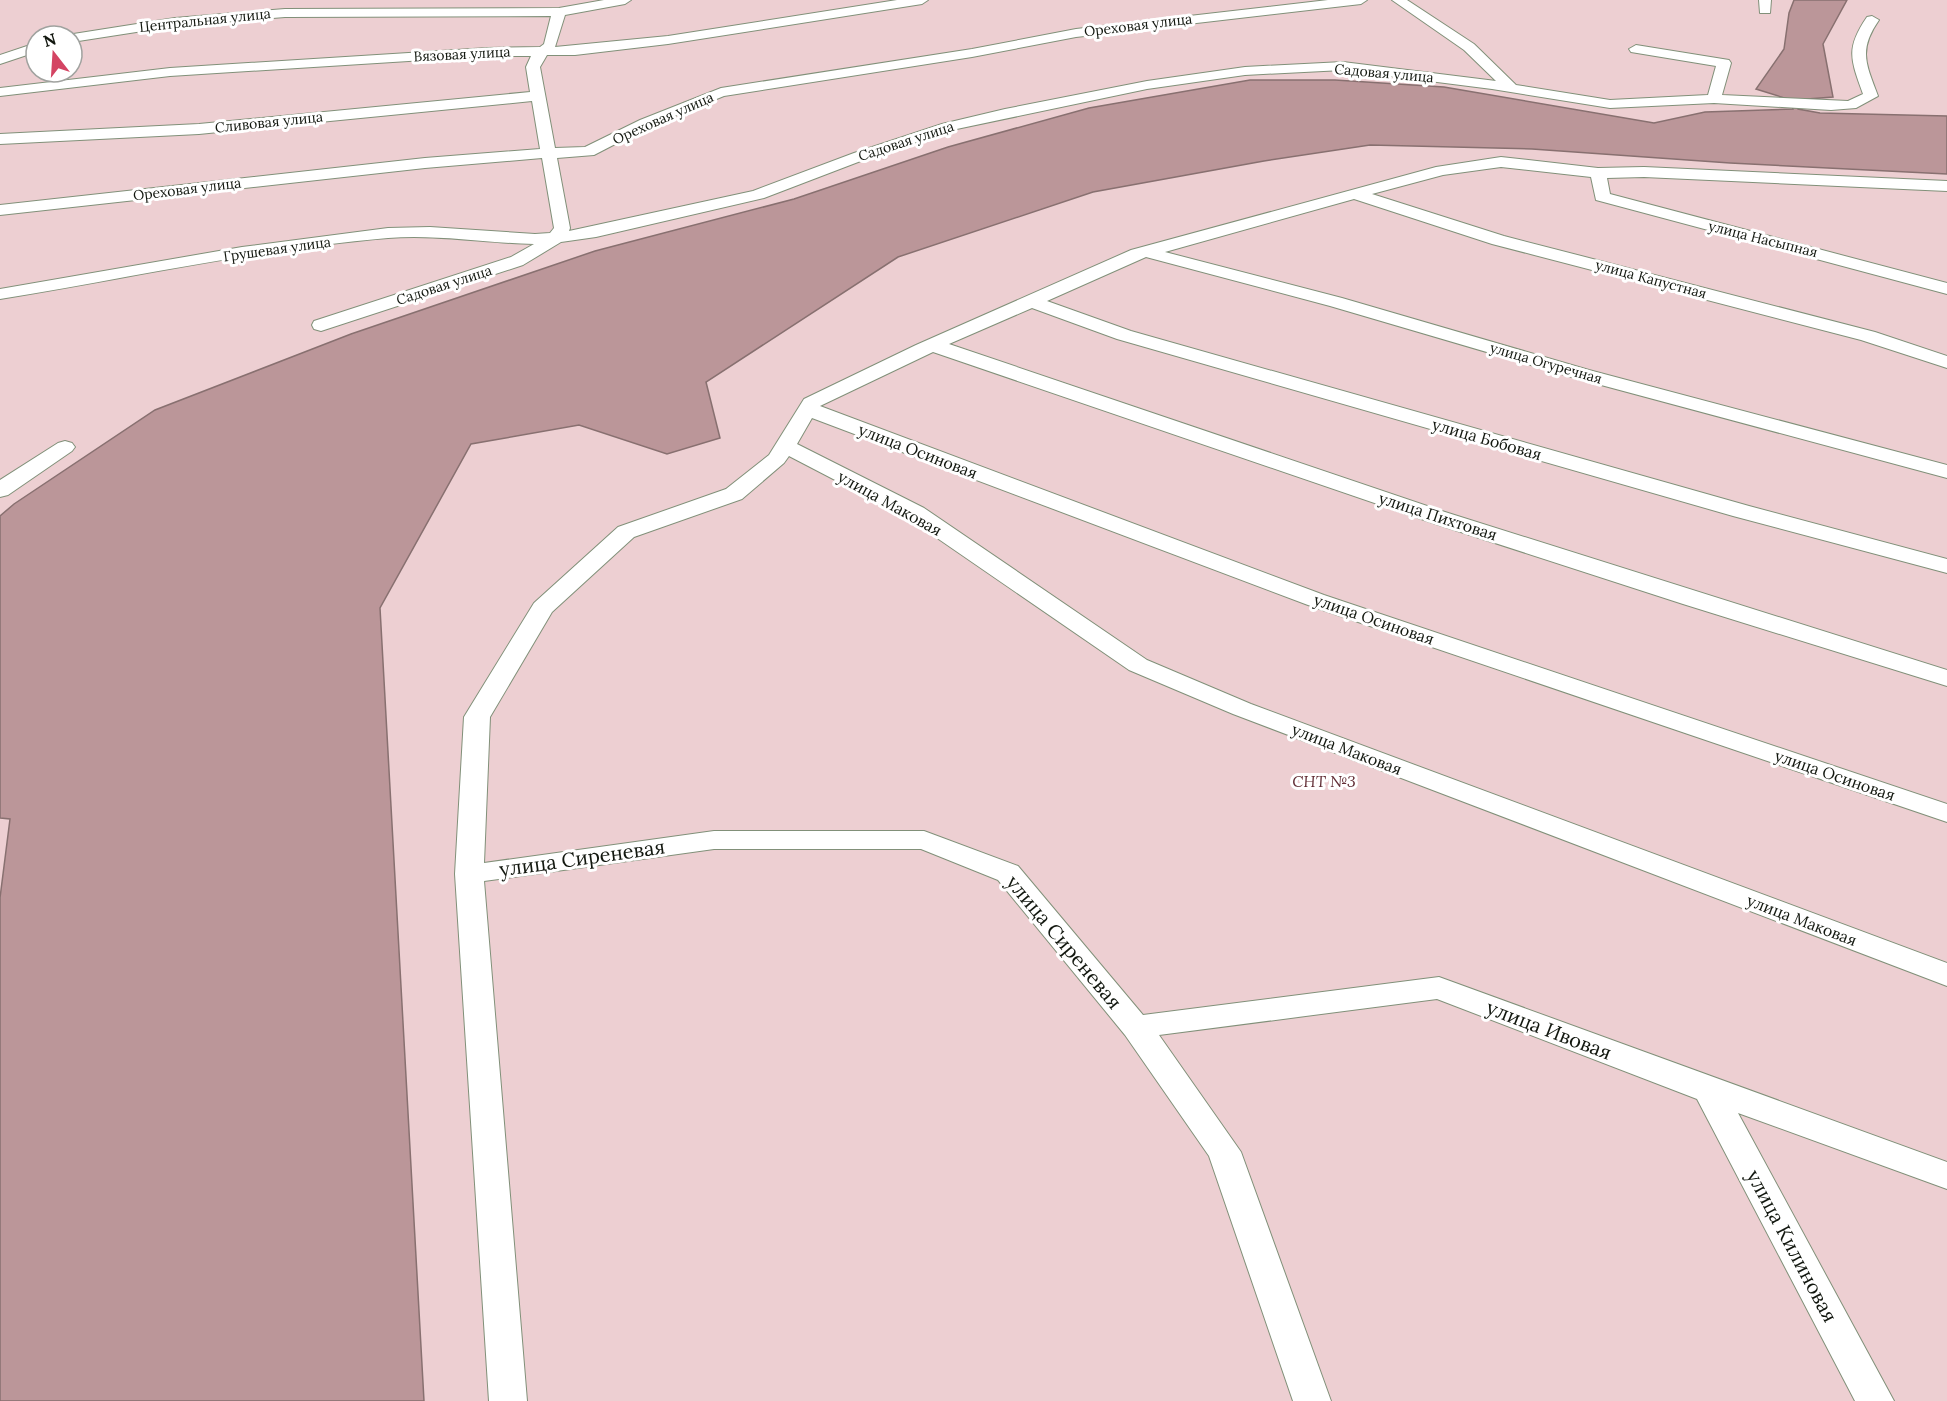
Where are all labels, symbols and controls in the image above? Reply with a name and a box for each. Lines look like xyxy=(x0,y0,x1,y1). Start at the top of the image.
street label: Центральная улица xyxy=(138,4,272,36)
street label: Ореховая улица xyxy=(1083,9,1193,41)
north arrow xyxy=(24,24,84,84)
text: N xyxy=(41,28,58,51)
street label: Вязовая улица xyxy=(413,42,511,66)
street label: Садовая улица xyxy=(1334,60,1434,86)
street label: Ореховая улица xyxy=(610,88,716,148)
street label: Сливовая улица xyxy=(214,107,324,137)
street label: Садовая улица xyxy=(856,117,956,165)
street label: Ореховая улица xyxy=(132,173,242,205)
street label: улица Насыпная xyxy=(1706,217,1820,261)
street label: Грушевая улица xyxy=(222,233,332,265)
street label: улица Капустная xyxy=(1593,255,1709,303)
street label: Садовая улица xyxy=(394,261,494,309)
street label: улица Огуречная xyxy=(1488,338,1604,388)
street label: улица Бобовая xyxy=(1430,414,1544,464)
street label: улица Осиновая xyxy=(856,419,980,483)
street label: улица Маковая xyxy=(834,466,946,540)
street label: улица Пихтовая xyxy=(1376,487,1500,545)
street label: улица Осиновая xyxy=(1311,589,1437,649)
street label: улица Маковая xyxy=(1289,719,1405,779)
street label: улица Осиновая xyxy=(1772,745,1898,805)
park label: СНТ №3 xyxy=(1292,771,1356,791)
street label: улица Сиреневая xyxy=(498,834,666,882)
street label: улица Сиреневая xyxy=(1001,870,1128,1014)
street label: улица Маковая xyxy=(1744,890,1860,950)
street label: улица Ивовая xyxy=(1483,994,1615,1065)
street label: улица Килиновая xyxy=(1742,1165,1843,1326)

